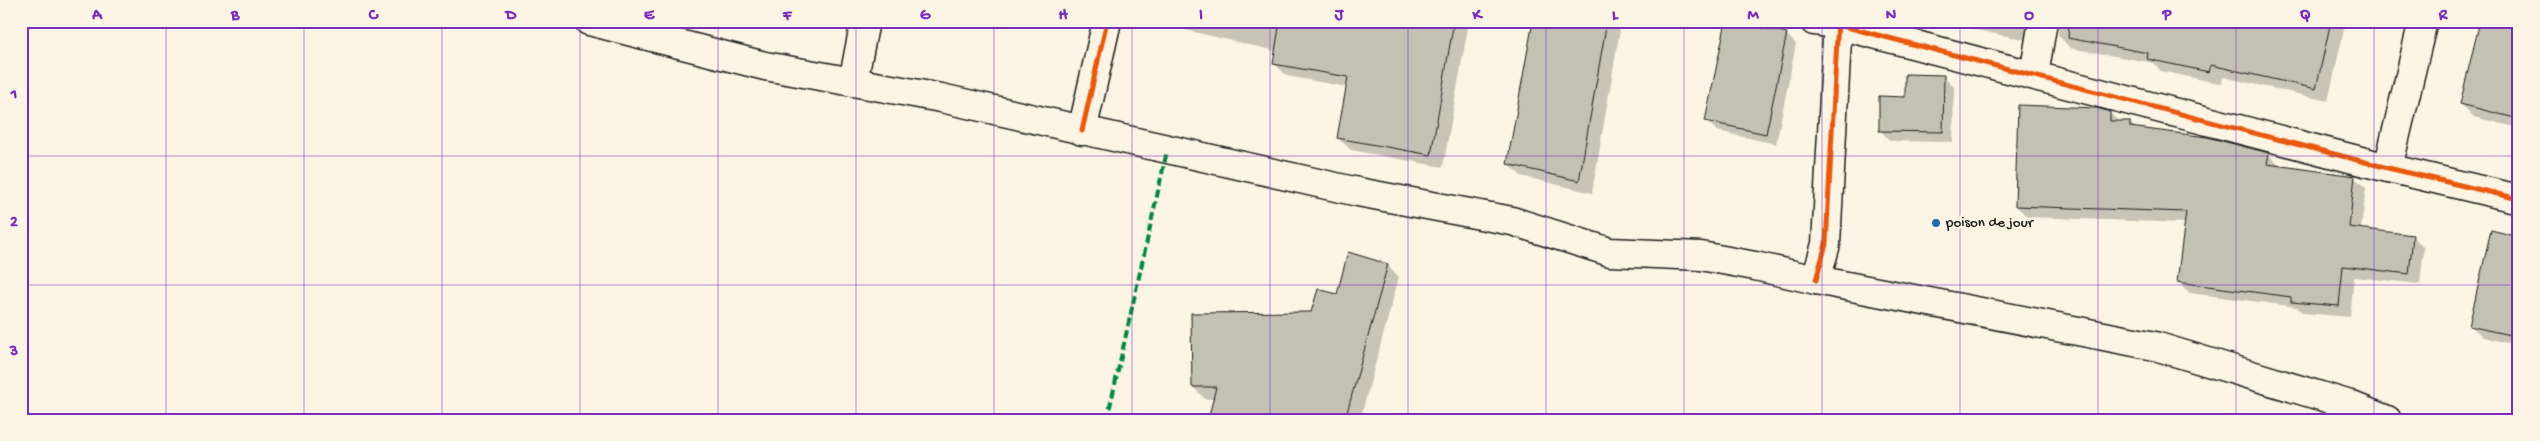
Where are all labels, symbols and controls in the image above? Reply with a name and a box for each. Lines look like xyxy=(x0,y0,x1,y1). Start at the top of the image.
text: A xyxy=(91,7,103,26)
text: B xyxy=(230,7,240,26)
text: C xyxy=(368,7,379,26)
text: D xyxy=(504,7,517,26)
text: E xyxy=(644,7,655,26)
text: F xyxy=(782,7,793,26)
text: G xyxy=(920,7,931,26)
text: H xyxy=(1058,7,1068,26)
text: I xyxy=(1199,7,1203,26)
text: J xyxy=(1334,7,1345,26)
text: K xyxy=(1472,7,1484,26)
text: L xyxy=(1612,7,1619,26)
text: M xyxy=(1747,7,1759,26)
text: N xyxy=(1886,7,1897,26)
text: O xyxy=(2024,7,2034,26)
text: P xyxy=(2162,7,2173,26)
text: Q xyxy=(2300,7,2311,26)
text: R xyxy=(2438,7,2449,26)
text: 1 xyxy=(10,86,17,105)
text: 2 xyxy=(10,214,18,233)
place label: poison de jour xyxy=(1945,214,2035,232)
marker: poison de jour xyxy=(1930,217,1942,229)
text: 3 xyxy=(9,343,18,362)

